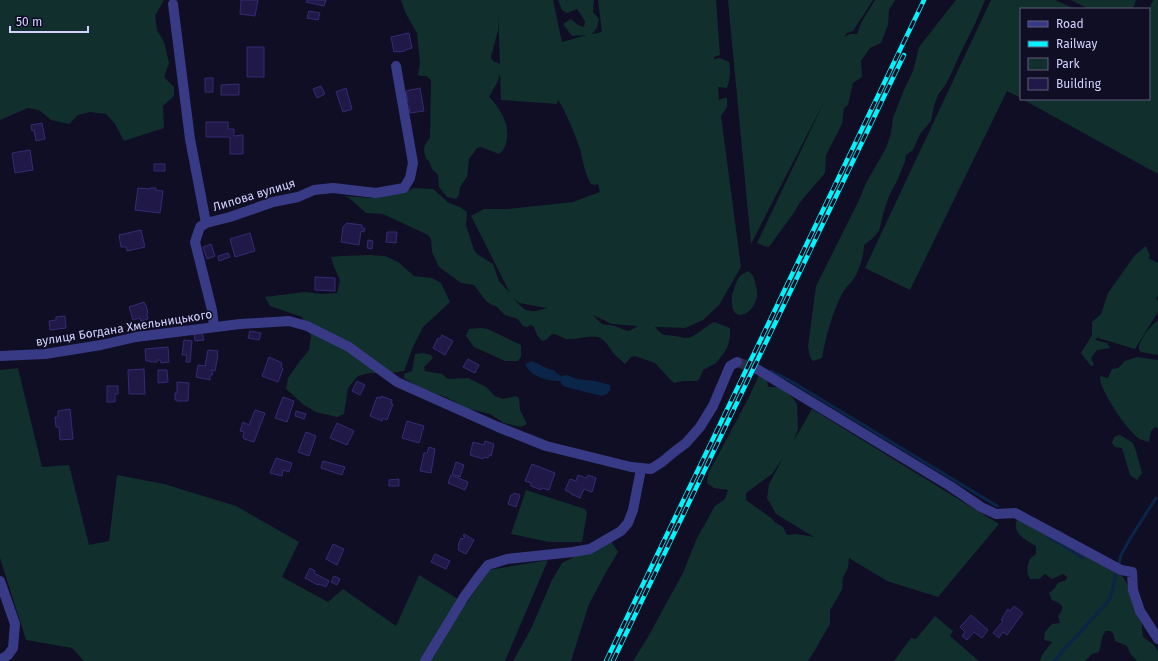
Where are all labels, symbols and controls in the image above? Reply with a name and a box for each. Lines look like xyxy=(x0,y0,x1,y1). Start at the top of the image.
scale bar xyxy=(10,8,88,34)
legend xyxy=(1020,8,1150,100)
text: 50 m xyxy=(16,15,42,29)
text: Road xyxy=(1056,17,1084,31)
text: Railway xyxy=(1056,37,1097,51)
text: Park xyxy=(1056,57,1080,71)
text: Building xyxy=(1056,77,1102,91)
street label: Липова вулиця xyxy=(211,176,297,214)
street label: вулиця Богдана Хмельницького xyxy=(35,307,213,349)

